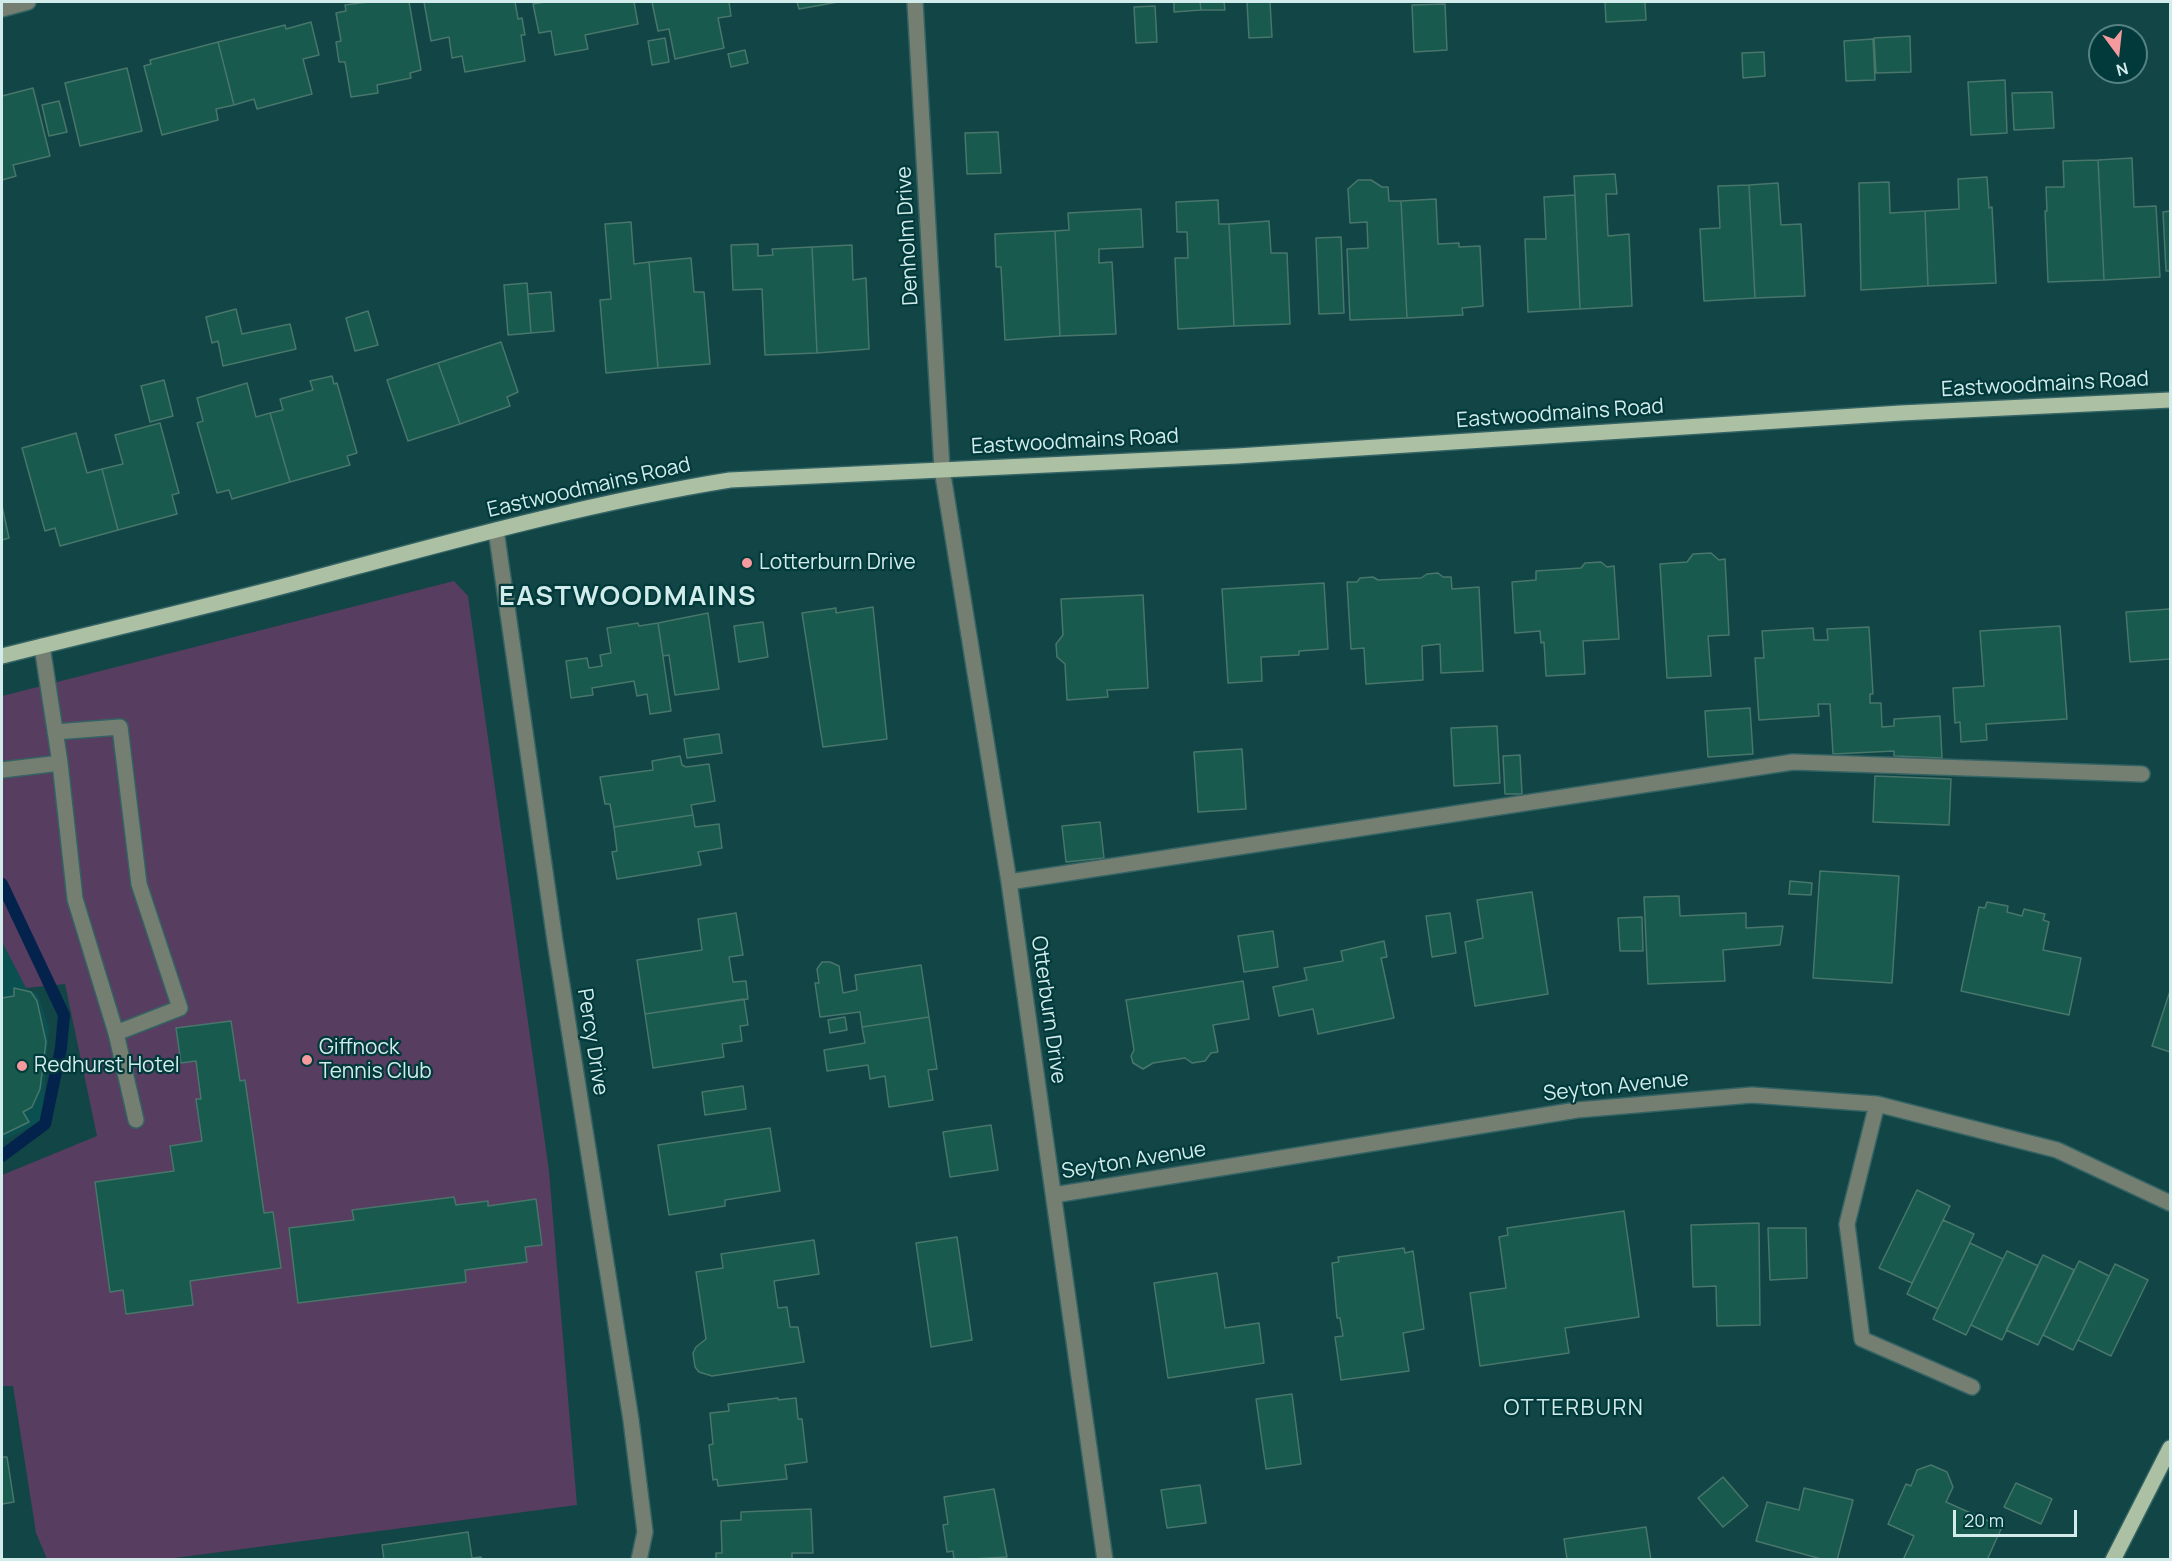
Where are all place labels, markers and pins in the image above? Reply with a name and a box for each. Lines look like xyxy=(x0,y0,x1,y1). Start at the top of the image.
place label: Lotterburn Drive xyxy=(759,550,916,576)
marker: Lotterburn Drive xyxy=(740,556,754,570)
place label: Giffnock Tennis Club xyxy=(319,1035,432,1085)
place label: Redhurst Hotel xyxy=(34,1053,180,1079)
marker: Giffnock Tennis Club xyxy=(300,1053,314,1067)
marker: Redhurst Hotel xyxy=(15,1059,29,1073)

